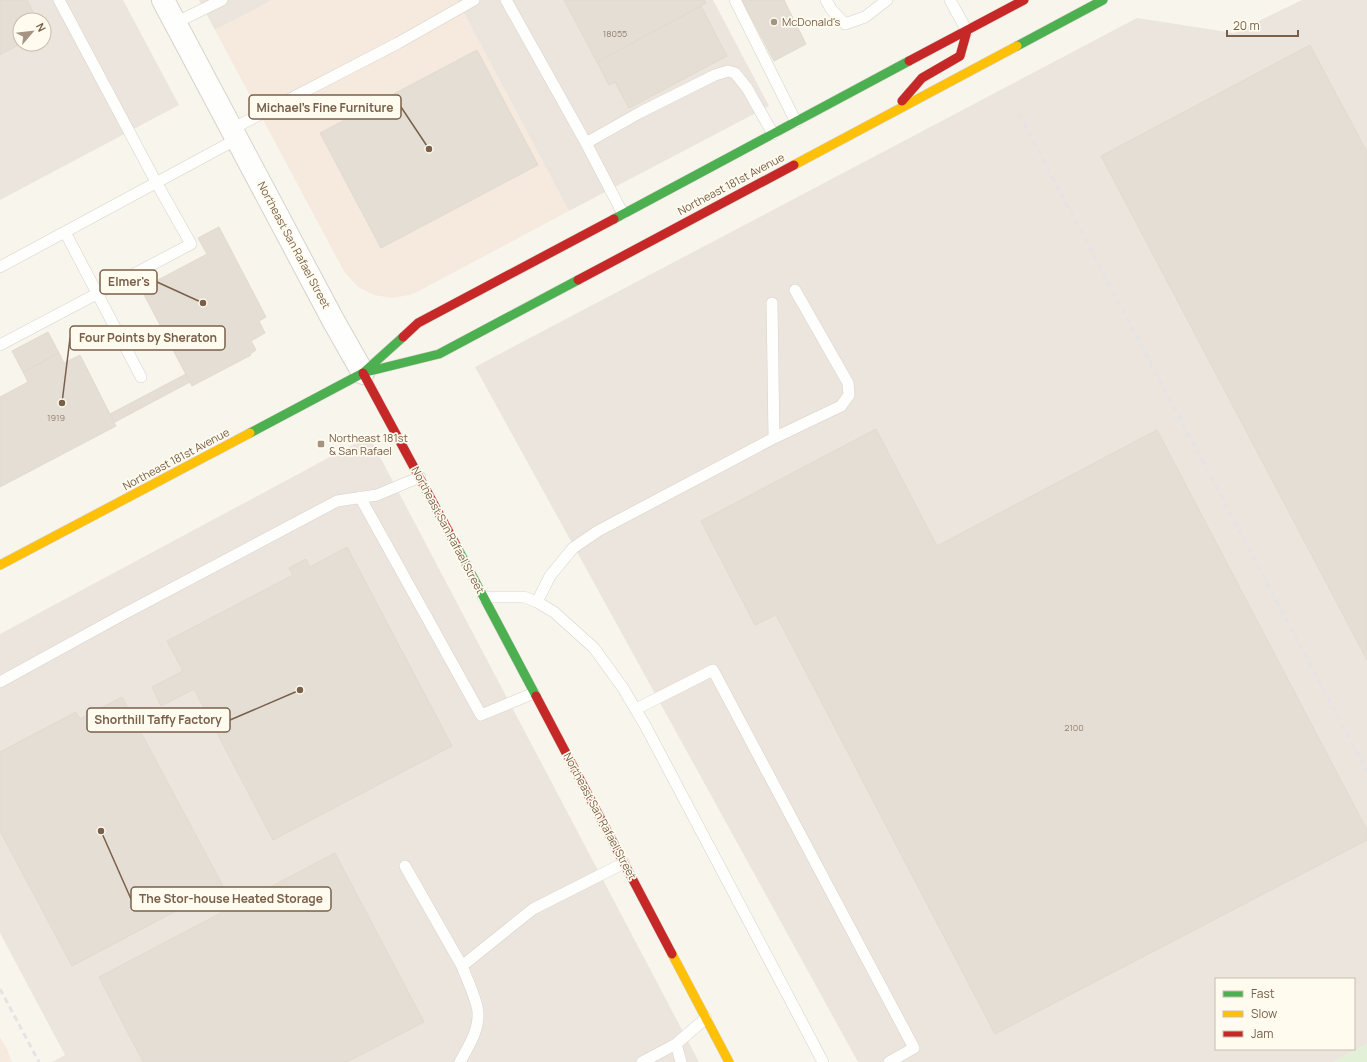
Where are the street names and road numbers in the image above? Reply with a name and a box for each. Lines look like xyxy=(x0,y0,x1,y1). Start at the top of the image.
street label: Northeast 181st Avenue xyxy=(675,149,787,218)
street label: Northeast San Rafael Street xyxy=(255,179,334,311)
street label: Northeast 181st Avenue xyxy=(120,424,232,493)
street label: Northeast San Rafael Street xyxy=(409,464,488,596)
street label: Northeast San Rafael Street xyxy=(561,750,640,882)

